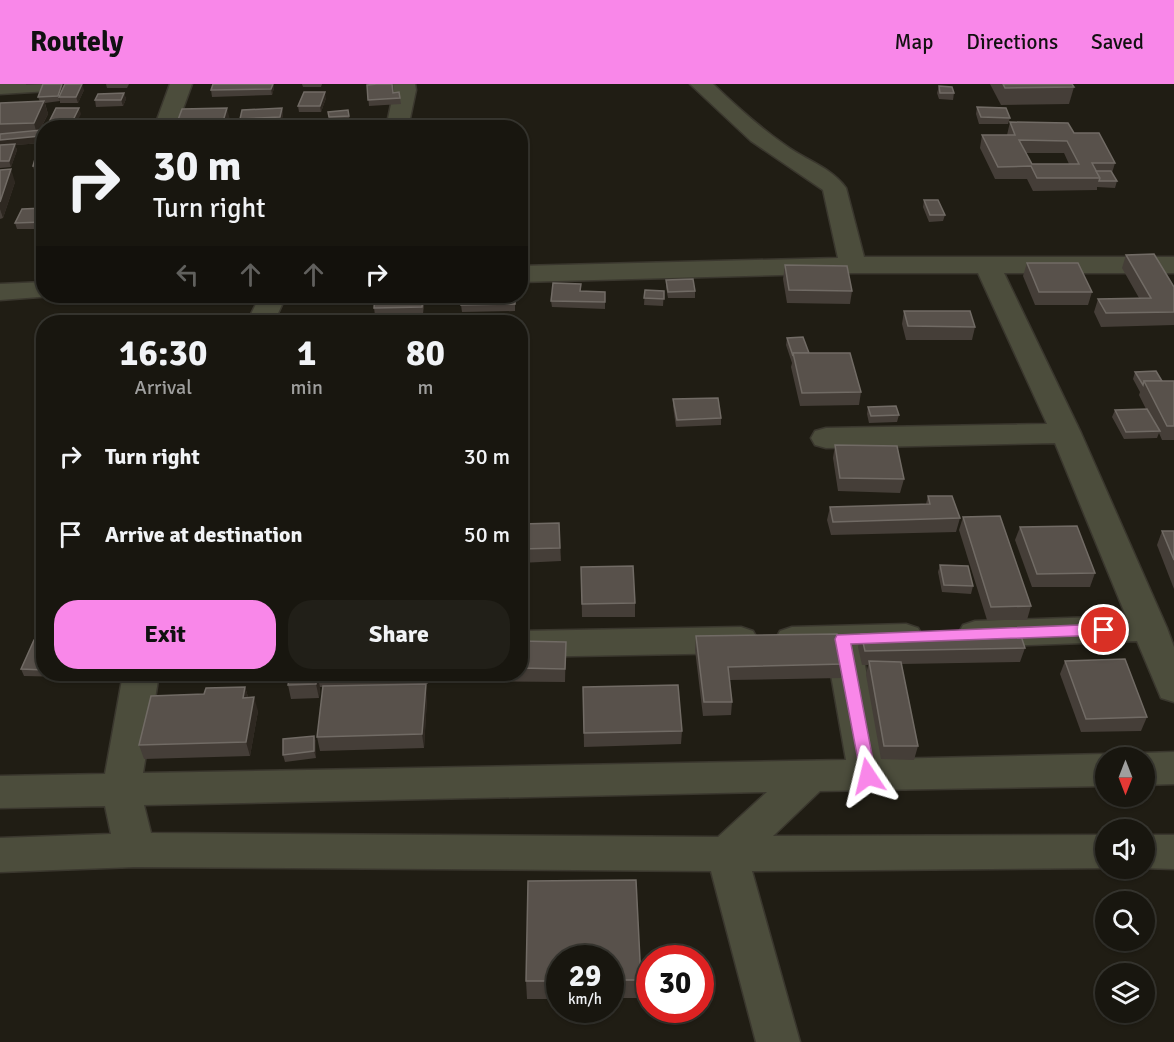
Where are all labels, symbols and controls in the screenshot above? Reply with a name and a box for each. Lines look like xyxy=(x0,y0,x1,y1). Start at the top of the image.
text: Routely xyxy=(30,25,123,59)
text: Map xyxy=(895,29,933,55)
text: Directions xyxy=(966,29,1058,55)
text: Saved xyxy=(1091,29,1144,55)
text: 30 m xyxy=(153,141,242,192)
icon: right xyxy=(54,144,132,222)
text: Turn right xyxy=(153,192,266,225)
icon: left xyxy=(171,258,204,291)
icon: ahead xyxy=(234,258,267,291)
icon: ahead xyxy=(297,258,330,291)
icon: right xyxy=(360,258,393,291)
text: 16:30 xyxy=(119,331,207,376)
text: 1 xyxy=(297,331,316,376)
text: 80 xyxy=(406,331,445,376)
text: Arrival xyxy=(134,375,192,400)
text: min xyxy=(291,375,323,400)
text: m xyxy=(417,375,433,400)
icon: right xyxy=(54,440,87,473)
text: Turn right xyxy=(105,443,200,470)
text: 30 m xyxy=(464,443,510,470)
icon: arrive xyxy=(54,518,87,551)
text: Arrive at destination xyxy=(105,521,302,548)
text: 50 m xyxy=(464,521,510,548)
button: Exit xyxy=(54,600,276,669)
button: Share xyxy=(288,600,510,669)
pin xyxy=(1078,604,1129,655)
icon: arrive xyxy=(1087,613,1120,646)
position arrow xyxy=(836,744,900,808)
north arrow xyxy=(1095,747,1155,807)
map controls xyxy=(1095,747,1155,1023)
button: sound xyxy=(1095,819,1155,879)
button: search xyxy=(1095,891,1155,951)
speed limit sign: 30 xyxy=(636,945,714,1023)
text: 29 xyxy=(569,958,601,995)
button: layers xyxy=(1095,963,1155,1023)
text: km/h xyxy=(568,990,602,1008)

